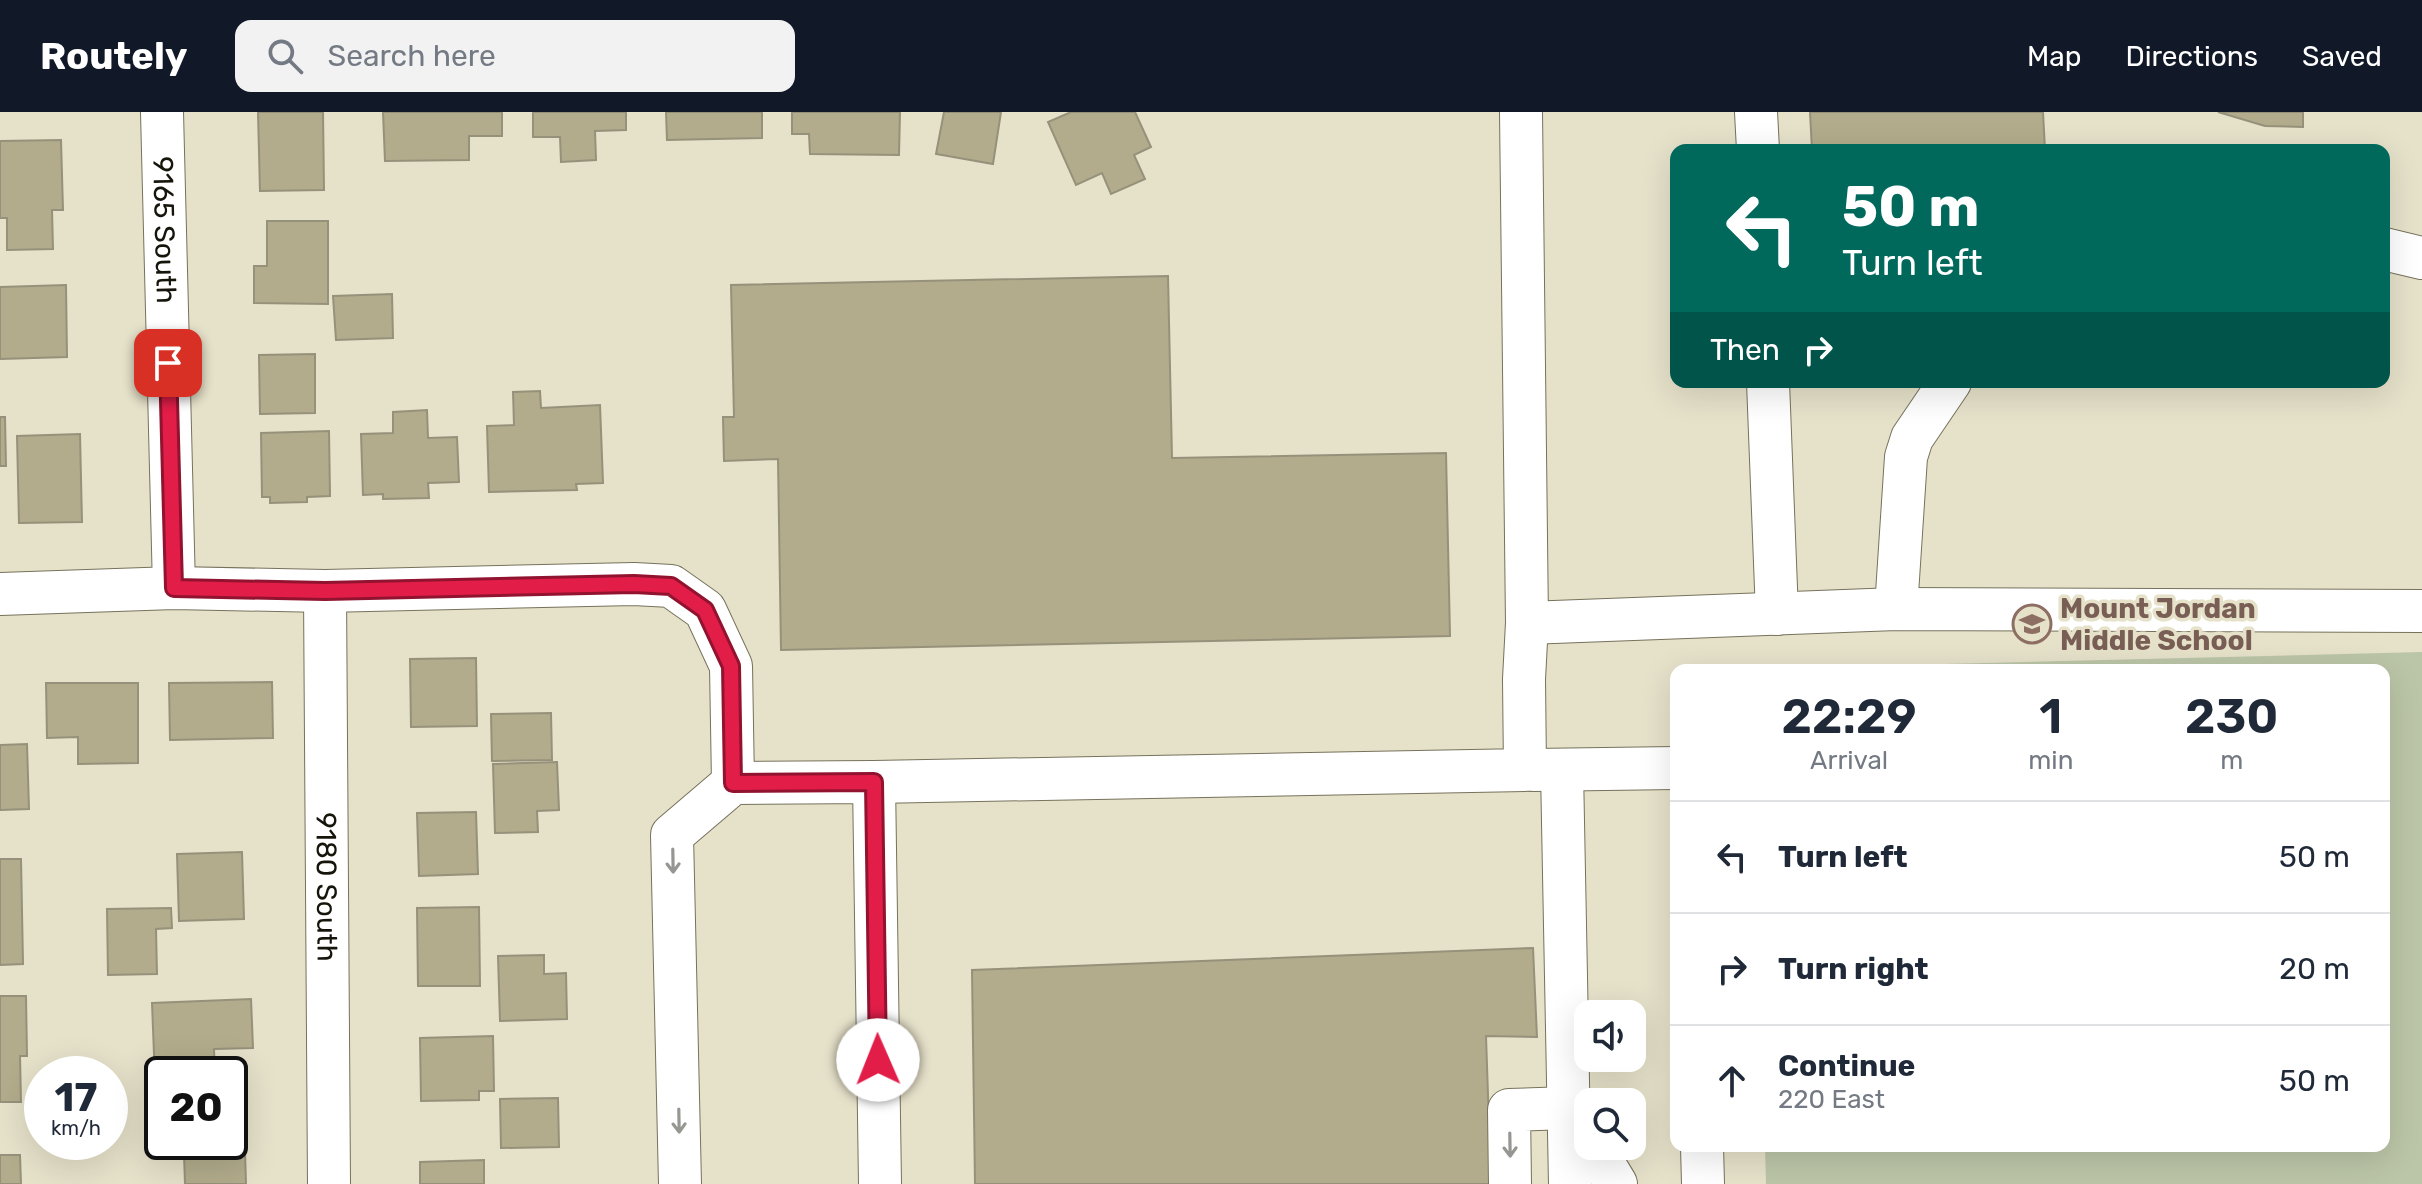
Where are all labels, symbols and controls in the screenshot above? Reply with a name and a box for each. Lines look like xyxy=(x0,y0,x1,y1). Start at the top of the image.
search box xyxy=(235,20,795,92)
text: Routely xyxy=(40,33,187,79)
icon: search xyxy=(263,34,307,78)
text: Search here xyxy=(327,38,496,74)
text: Map xyxy=(2027,40,2081,73)
text: Directions xyxy=(2125,40,2258,73)
text: Saved xyxy=(2302,40,2382,73)
street label: 9165 South xyxy=(146,156,183,304)
text: 50 m xyxy=(1842,174,1979,240)
icon: left xyxy=(1710,176,1814,280)
text: Turn left xyxy=(1842,241,1983,284)
icon: right xyxy=(1796,328,1840,372)
pin xyxy=(134,329,202,397)
text: Then xyxy=(1710,332,1780,368)
icon: arrive xyxy=(146,341,190,385)
place label: Mount Jordan Middle School xyxy=(2060,592,2256,657)
school or university icon: Mount Jordan Middle School xyxy=(2011,603,2053,645)
text: 22:29 xyxy=(1782,688,1917,745)
text: 1 xyxy=(2039,688,2062,745)
text: 230 xyxy=(2185,688,2278,745)
text: Arrival xyxy=(1810,745,1888,776)
text: min xyxy=(2028,745,2073,776)
text: m xyxy=(2220,745,2243,776)
street label: 9180 South xyxy=(309,812,344,962)
icon: left xyxy=(1710,835,1754,879)
text: Turn left xyxy=(1778,839,1908,875)
text: 50 m xyxy=(2279,839,2350,875)
one-way arrow xyxy=(665,847,681,874)
icon: right xyxy=(1710,947,1754,991)
text: Turn right xyxy=(1778,951,1929,987)
text: 20 m xyxy=(2279,951,2350,987)
map controls xyxy=(1574,1000,1646,1160)
button: sound xyxy=(1574,1000,1646,1072)
position arrow xyxy=(836,1018,920,1102)
text: Continue xyxy=(1778,1048,1915,1084)
speed limit sign: 20 xyxy=(144,1056,248,1160)
icon: ahead xyxy=(1710,1059,1754,1103)
text: 50 m xyxy=(2279,1063,2350,1099)
text: 17 xyxy=(55,1074,97,1121)
text: 220 East xyxy=(1778,1084,1885,1115)
button: search xyxy=(1574,1088,1646,1160)
one-way arrow xyxy=(671,1107,686,1134)
text: km/h xyxy=(51,1116,101,1140)
one-way arrow xyxy=(1502,1131,1517,1158)

